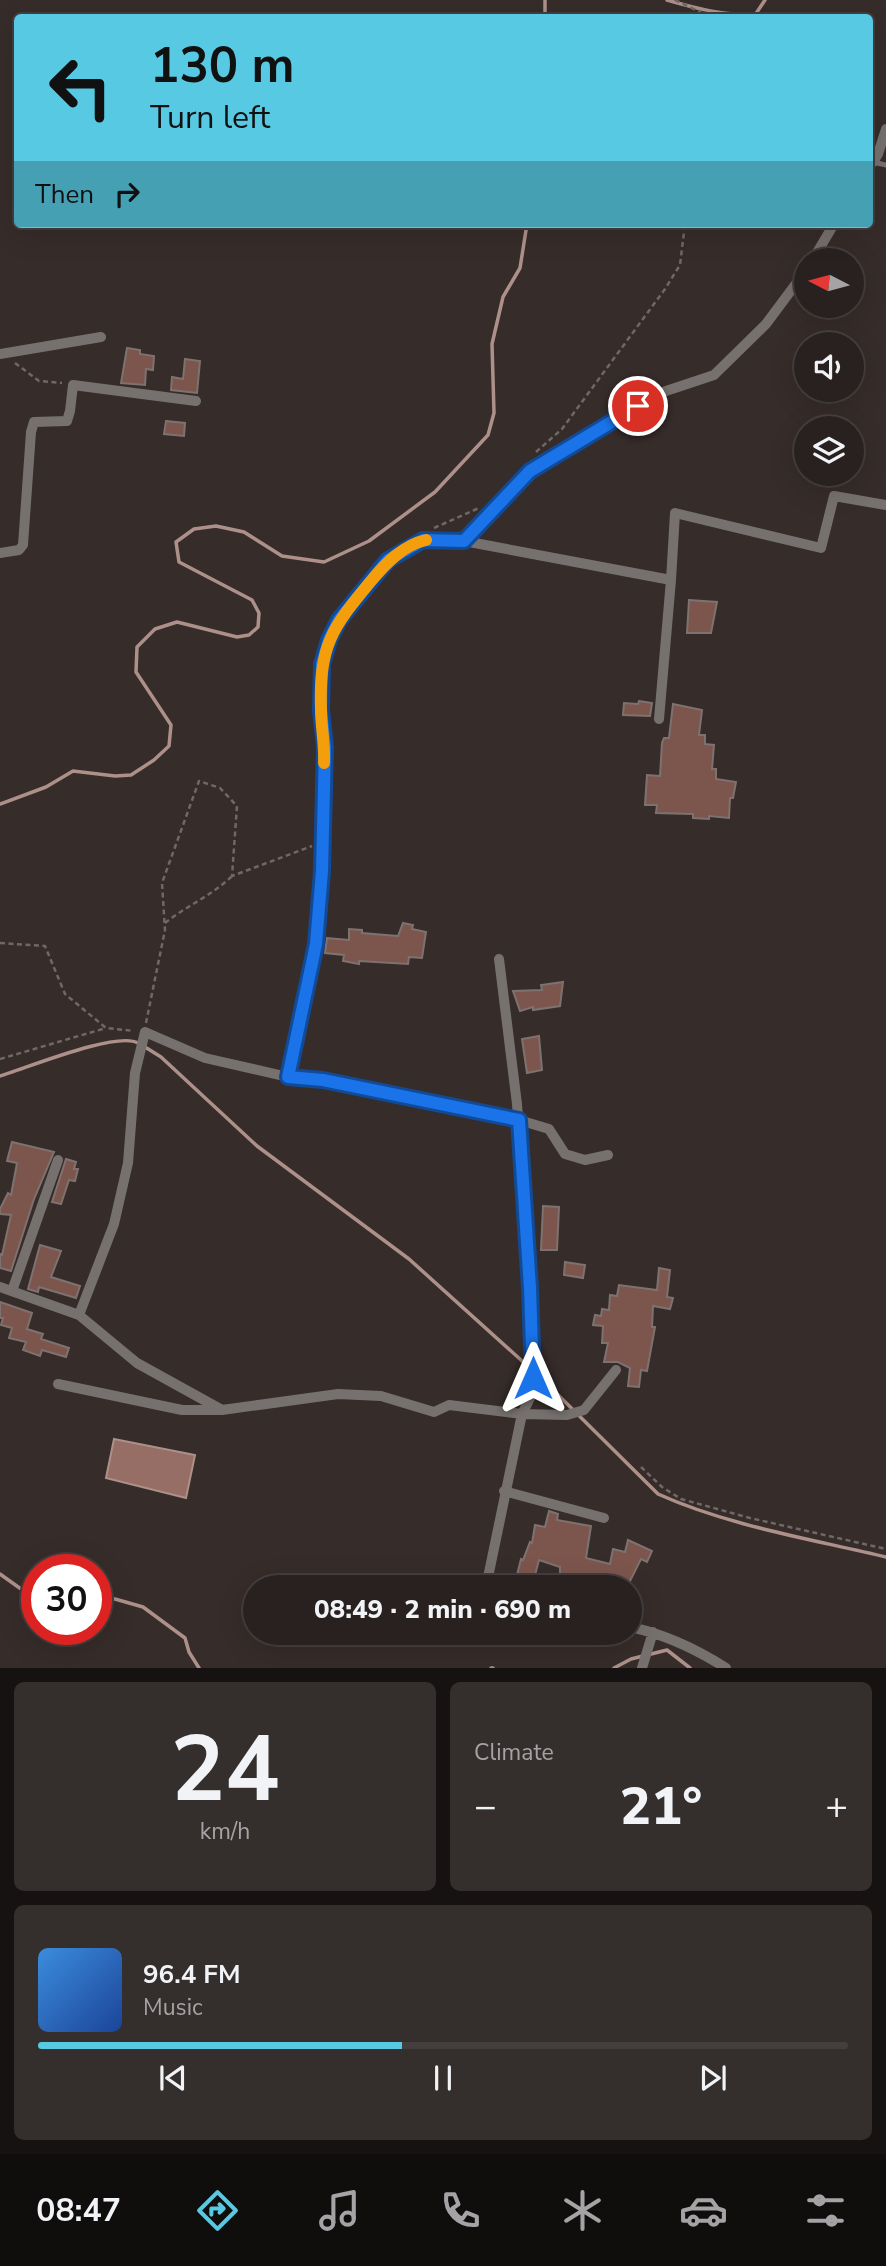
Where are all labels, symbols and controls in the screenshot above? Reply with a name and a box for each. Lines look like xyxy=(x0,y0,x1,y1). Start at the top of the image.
text: 130 m xyxy=(150,32,294,99)
icon: left xyxy=(35,42,126,133)
text: Turn left xyxy=(150,96,270,139)
icon: right xyxy=(108,175,146,213)
text: Then xyxy=(35,177,94,212)
north arrow xyxy=(794,248,864,318)
map controls xyxy=(794,248,864,486)
button: sound xyxy=(794,332,864,402)
pin xyxy=(608,376,668,436)
icon: arrive xyxy=(619,387,657,425)
button: layers xyxy=(794,416,864,486)
position arrow xyxy=(496,1341,570,1415)
speed limit sign: 30 xyxy=(21,1554,112,1645)
text: 08:49 · 2 min · 690 m xyxy=(314,1592,571,1627)
text: 24 xyxy=(170,1708,280,1832)
text: Climate xyxy=(474,1737,554,1768)
text: 21° xyxy=(620,1771,702,1842)
text: − xyxy=(474,1781,497,1832)
text: + xyxy=(825,1781,848,1832)
text: km/h xyxy=(200,1816,250,1847)
text: 96.4 FM xyxy=(143,1957,240,1992)
text: Music xyxy=(143,1992,203,2023)
icon: previous xyxy=(154,2059,192,2097)
icon: pause xyxy=(424,2059,462,2097)
icon: next xyxy=(694,2059,732,2097)
icon: directions xyxy=(193,2186,242,2235)
icon: music xyxy=(315,2186,364,2235)
icon: phone xyxy=(436,2186,485,2235)
icon: climate xyxy=(558,2186,607,2235)
icon: car xyxy=(679,2186,728,2235)
icon: filters xyxy=(801,2186,850,2235)
text: 08:47 xyxy=(36,2189,121,2232)

